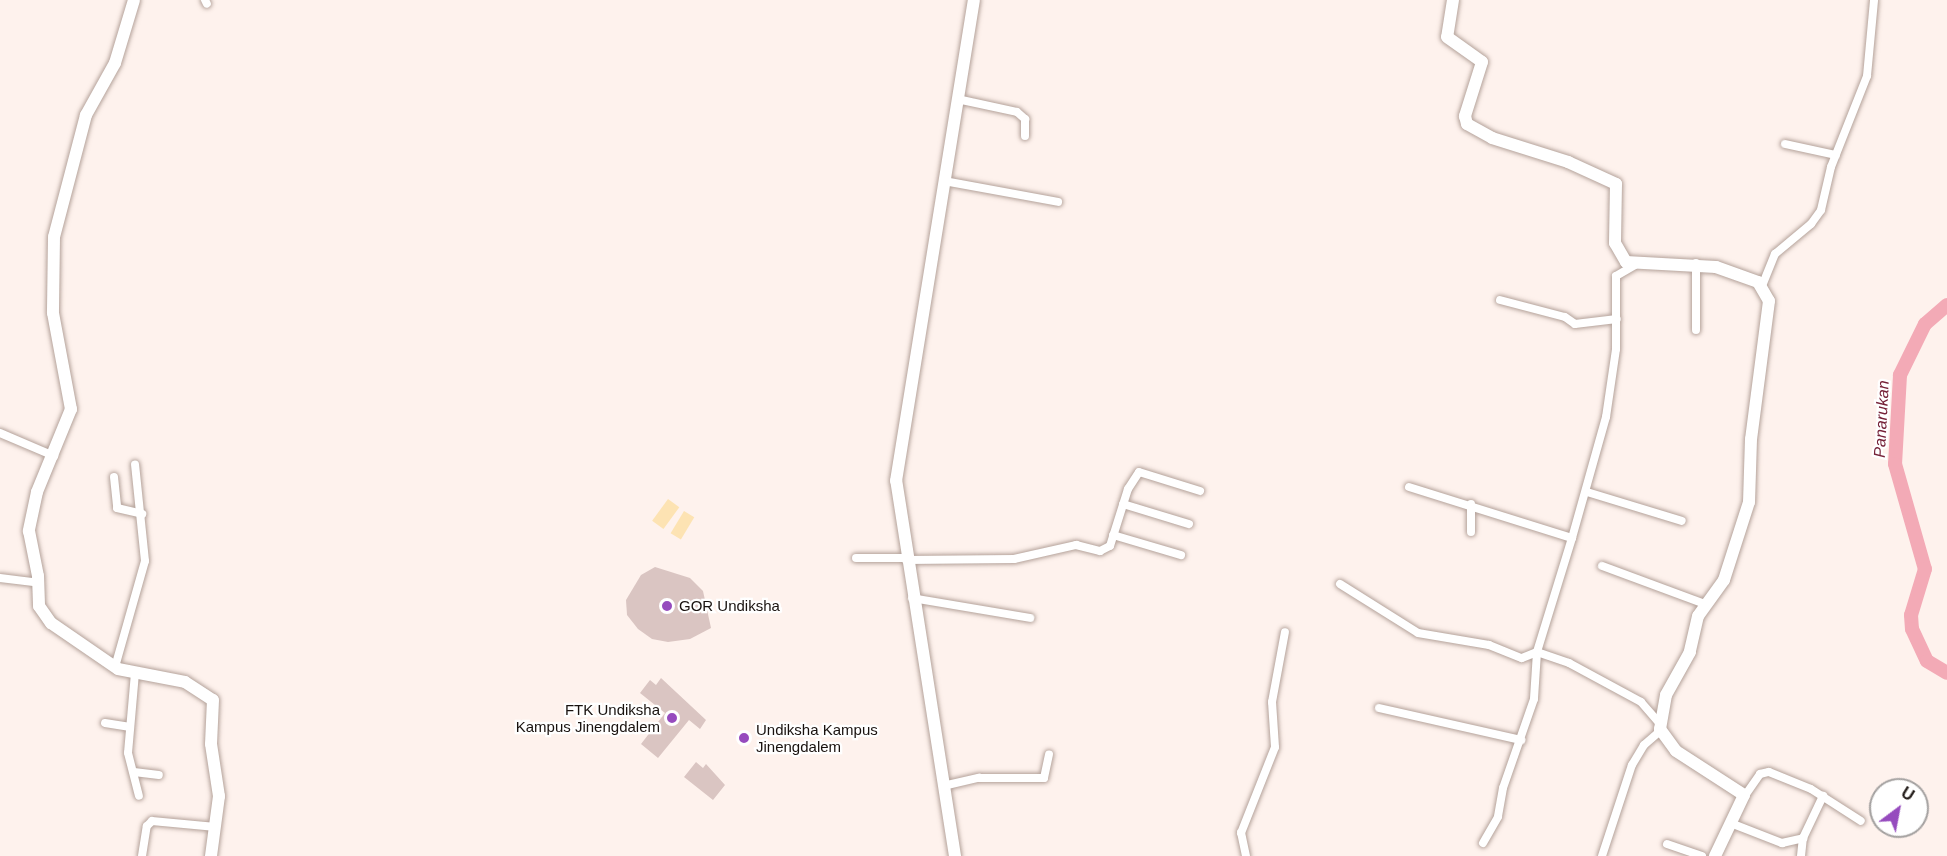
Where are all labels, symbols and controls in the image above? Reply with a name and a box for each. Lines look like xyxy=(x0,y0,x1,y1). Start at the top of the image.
water label: Panarukan xyxy=(1870,380,1894,458)
place label: GOR Undiksha xyxy=(679,597,780,615)
marker: GOR Undiksha xyxy=(660,599,674,613)
place label: FTK Undiksha Kampus Jinengdalem xyxy=(516,700,660,735)
marker: FTK Undiksha Kampus Jinengdalem xyxy=(665,711,679,725)
place label: Undiksha Kampus Jinengdalem xyxy=(756,720,878,755)
marker: Undiksha Kampus Jinengdalem xyxy=(737,731,751,745)
north arrow xyxy=(1869,778,1929,838)
text: U xyxy=(1898,784,1917,804)

